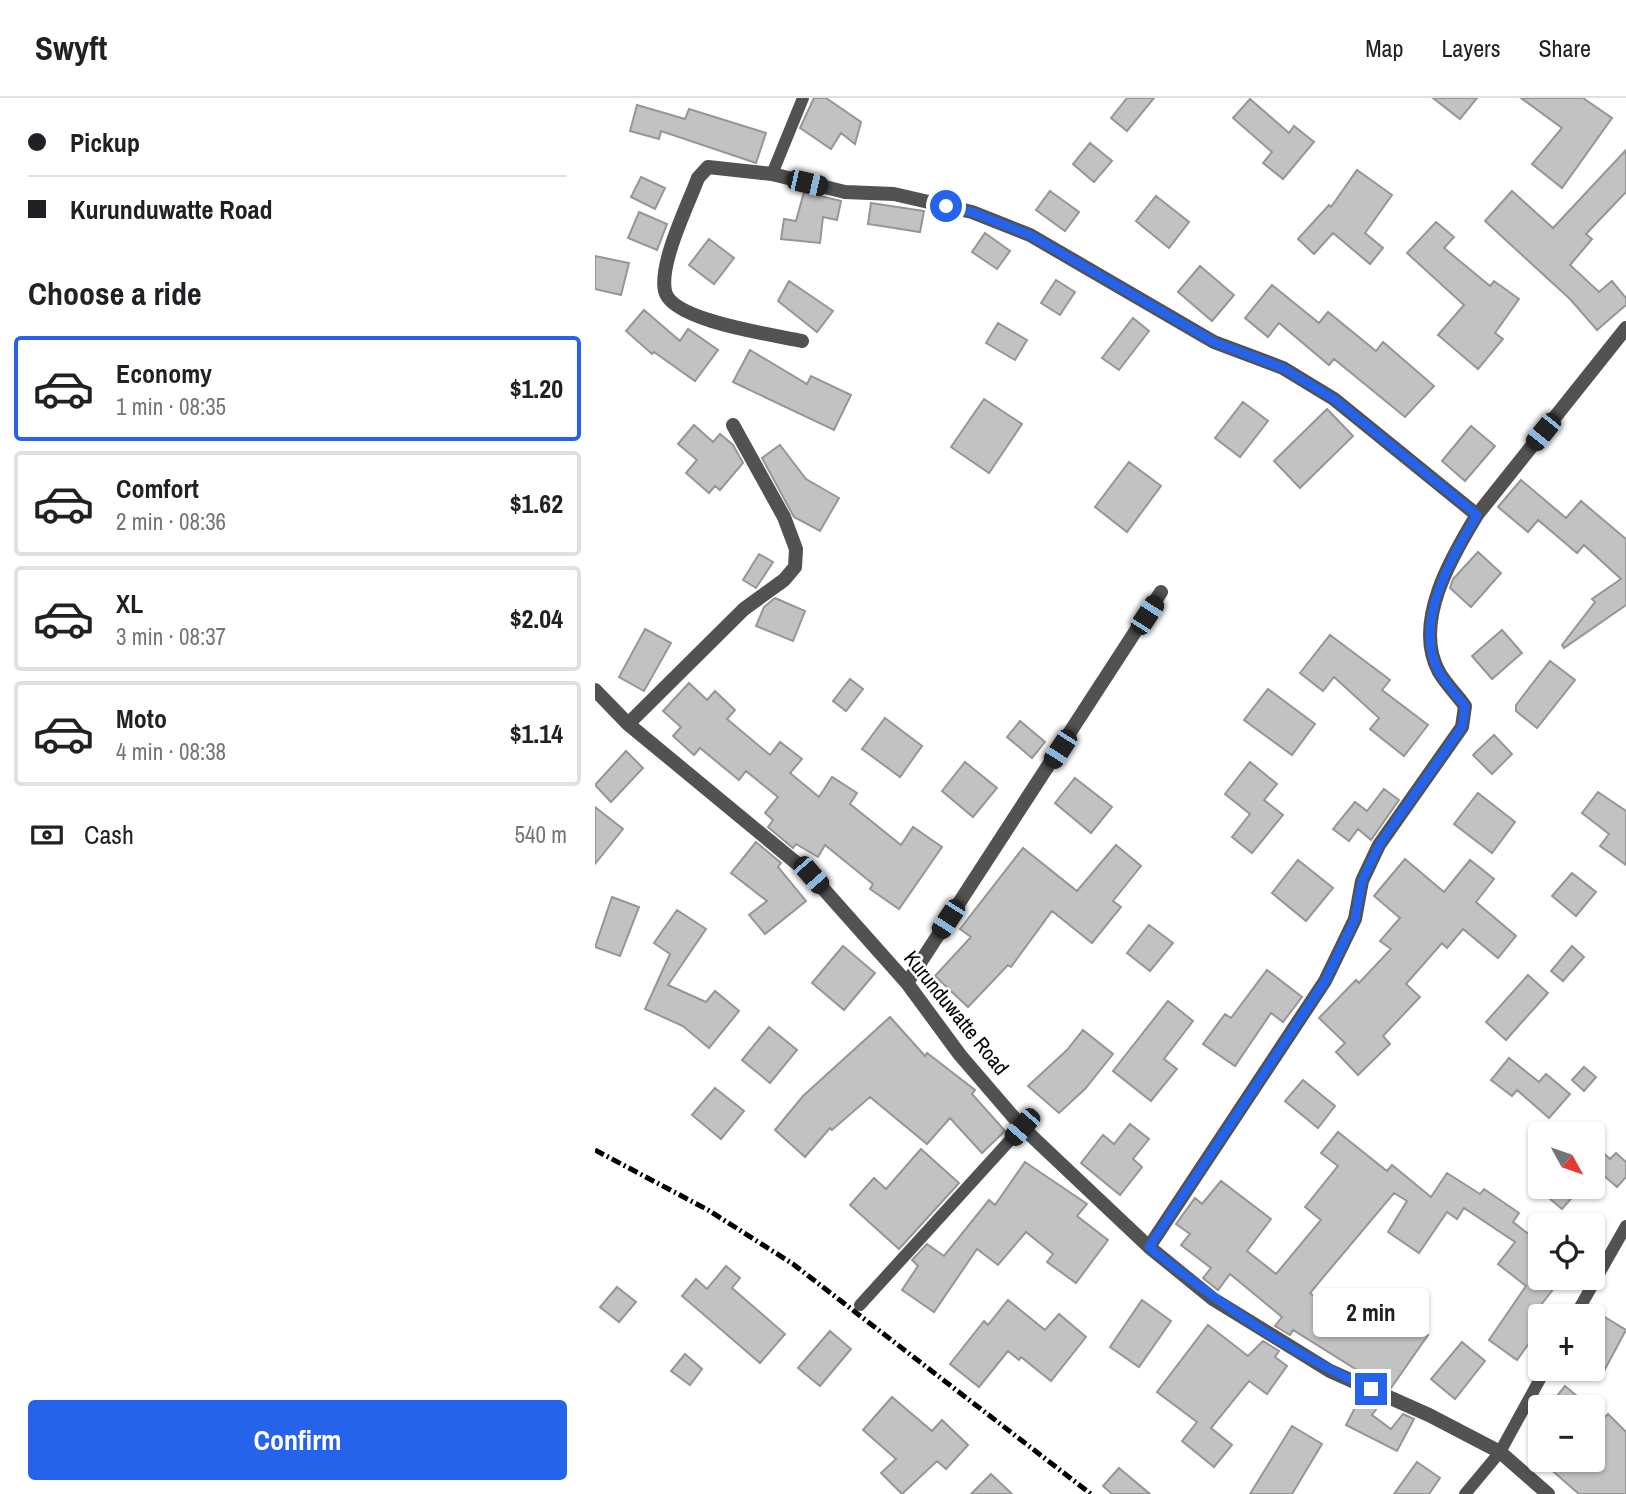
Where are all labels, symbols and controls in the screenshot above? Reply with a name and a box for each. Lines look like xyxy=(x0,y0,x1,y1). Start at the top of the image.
text: Swyft xyxy=(35,26,107,70)
text: Map xyxy=(1365,32,1403,64)
text: Layers xyxy=(1441,32,1500,64)
text: Share xyxy=(1538,32,1591,64)
text: Pickup xyxy=(70,125,140,160)
car xyxy=(785,168,830,198)
route start xyxy=(930,190,962,222)
text: Kurunduwatte Road xyxy=(70,192,273,227)
text: Choose a ride xyxy=(28,272,202,315)
text: Economy xyxy=(116,356,212,391)
icon: car xyxy=(32,357,95,420)
text: $1.20 xyxy=(510,371,563,406)
text: 1 min · 08:35 xyxy=(116,391,226,422)
car xyxy=(1522,409,1565,455)
text: Comfort xyxy=(116,471,199,506)
icon: car xyxy=(32,472,95,535)
text: $1.62 xyxy=(510,486,563,521)
text: 2 min · 08:36 xyxy=(116,506,226,537)
text: XL xyxy=(116,586,143,621)
icon: car xyxy=(32,587,95,650)
car xyxy=(1127,592,1168,638)
text: $2.04 xyxy=(510,601,563,636)
text: 3 min · 08:37 xyxy=(116,621,226,652)
text: Moto xyxy=(116,701,167,736)
icon: car xyxy=(32,702,95,765)
text: $1.14 xyxy=(510,716,563,751)
car xyxy=(1040,726,1081,772)
text: 4 min · 08:38 xyxy=(116,736,226,767)
icon: cash xyxy=(28,816,66,854)
text: Cash xyxy=(84,817,134,852)
text: 540 m xyxy=(515,819,567,850)
car xyxy=(790,852,833,898)
car xyxy=(928,896,969,942)
street label: Kurunduwatte Road xyxy=(897,944,1016,1081)
car xyxy=(1001,1104,1044,1150)
north arrow xyxy=(1528,1122,1605,1199)
map controls xyxy=(1528,1122,1605,1472)
button: locate xyxy=(1528,1213,1605,1290)
callout: 2 min xyxy=(1313,1288,1429,1336)
text: 2 min xyxy=(1346,1297,1396,1328)
button: + xyxy=(1528,1304,1605,1381)
route end xyxy=(1355,1373,1387,1405)
button: − xyxy=(1528,1395,1605,1472)
button: Confirm xyxy=(28,1400,567,1480)

